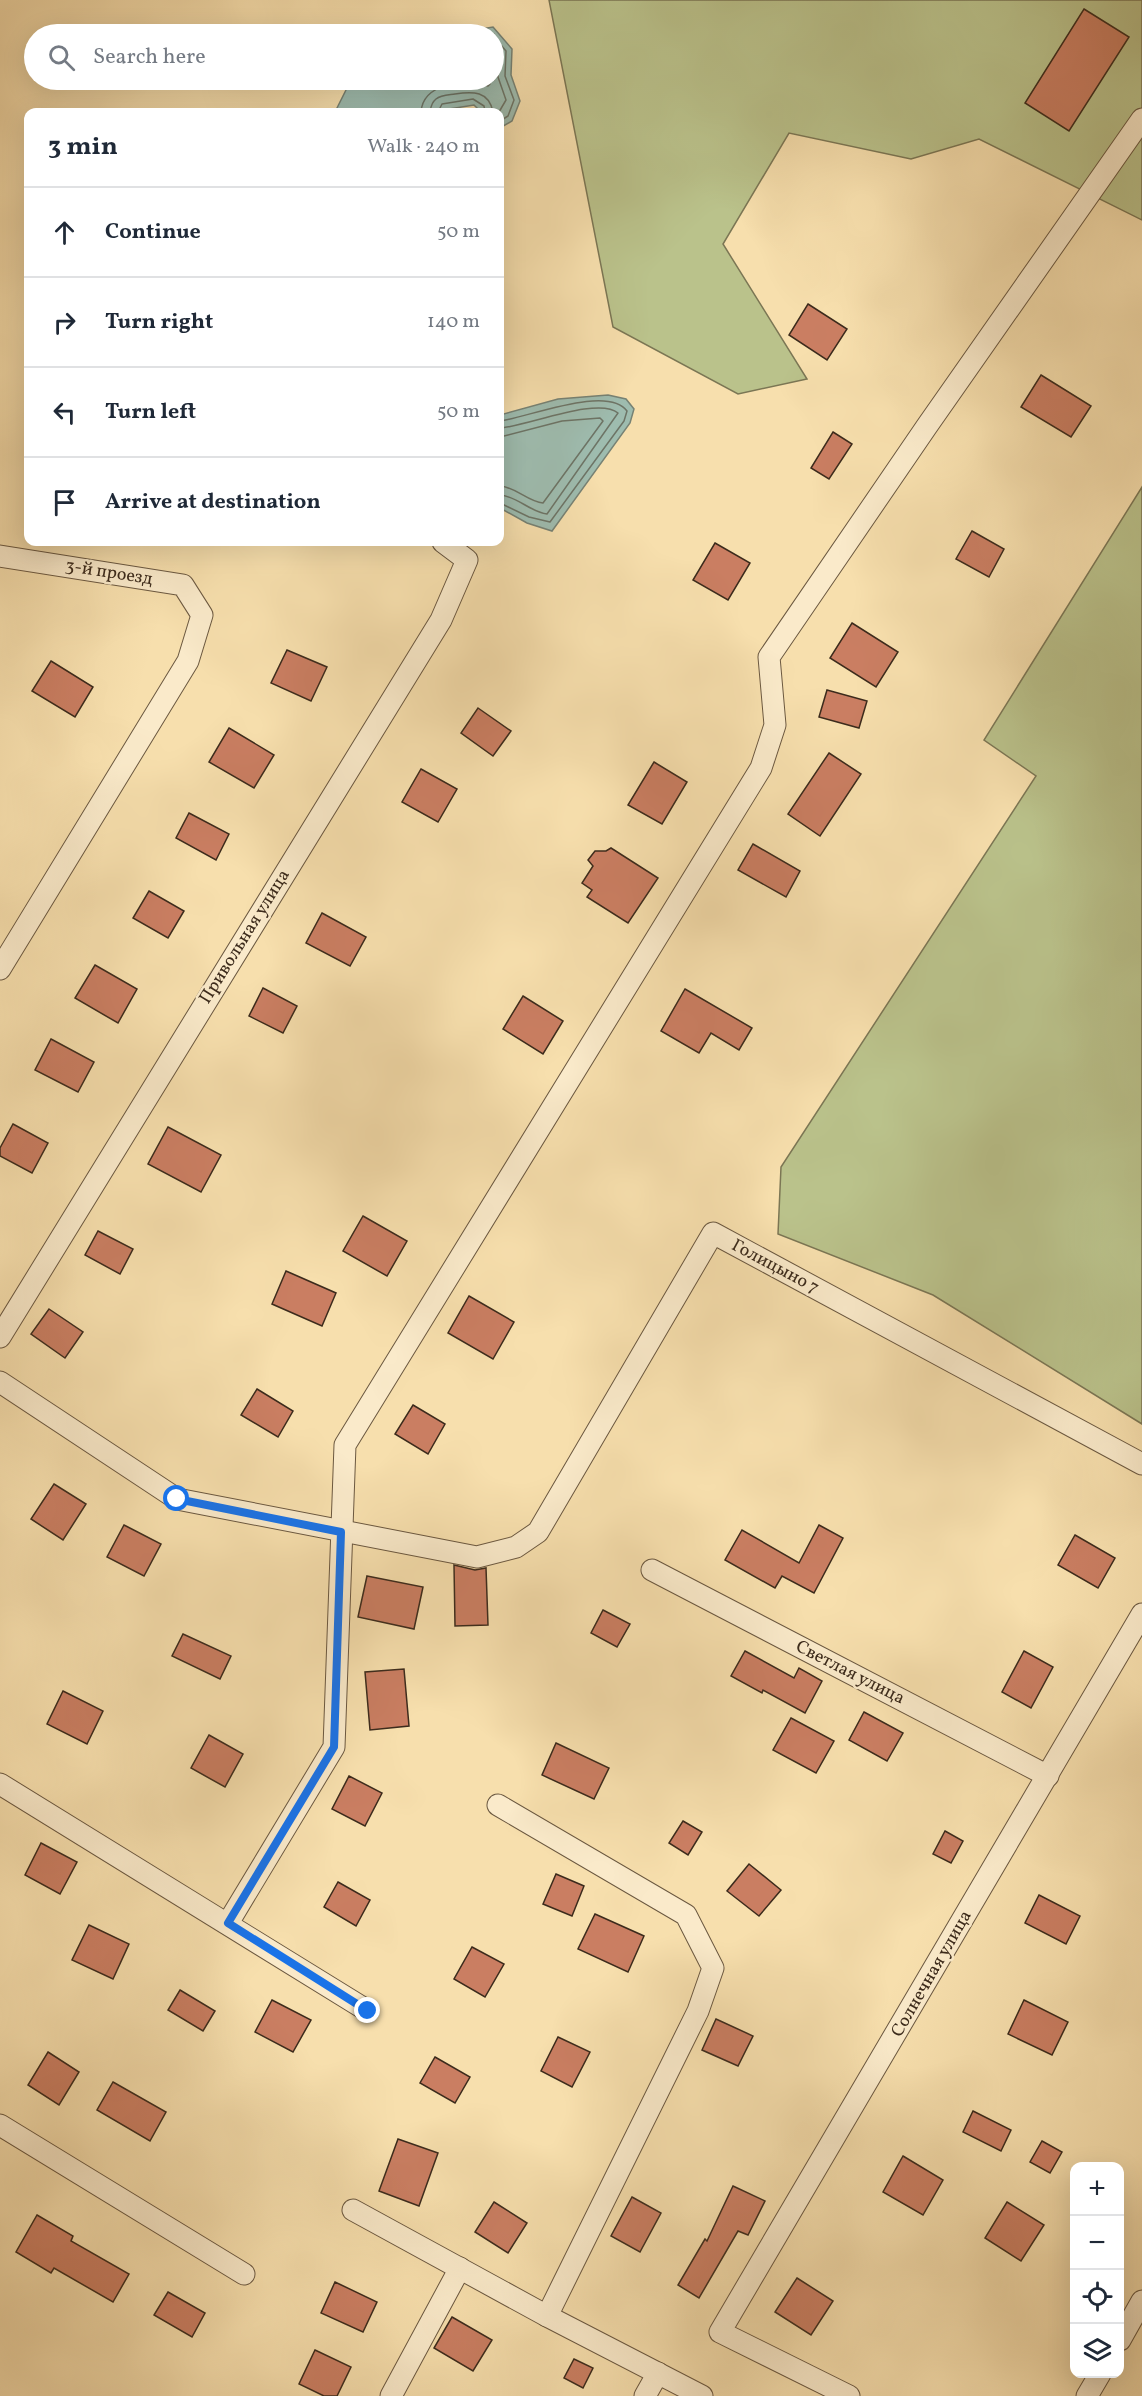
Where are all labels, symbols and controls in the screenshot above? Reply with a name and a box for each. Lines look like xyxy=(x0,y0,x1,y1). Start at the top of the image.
search box xyxy=(24,24,504,90)
icon: search xyxy=(45,41,78,74)
text: Search here xyxy=(93,42,206,73)
text: 3 min xyxy=(48,129,118,165)
text: Walk · 240 m xyxy=(367,133,480,161)
icon: ahead xyxy=(48,216,81,249)
text: Continue xyxy=(105,217,201,248)
text: 50 m xyxy=(437,218,480,246)
icon: right xyxy=(48,306,81,339)
text: Turn right xyxy=(105,307,213,338)
text: 140 m xyxy=(427,308,480,336)
icon: left xyxy=(48,396,81,429)
text: Turn left xyxy=(105,397,196,428)
text: 50 m xyxy=(437,398,480,426)
icon: arrive xyxy=(48,486,81,519)
text: Arrive at destination xyxy=(105,487,321,518)
street label: 3-й проезд xyxy=(63,554,155,592)
street label: Привольная улица xyxy=(193,865,297,1009)
street label: Голицыно 7 xyxy=(727,1233,823,1301)
route start xyxy=(163,1485,189,1511)
street label: Светлая улица xyxy=(791,1635,909,1711)
street label: Солнечная улица xyxy=(885,1906,979,2042)
route end xyxy=(354,1997,380,2023)
map controls xyxy=(1070,2162,1124,2378)
button: + xyxy=(1070,2162,1124,2216)
button: − xyxy=(1070,2216,1124,2270)
button: locate xyxy=(1070,2270,1124,2324)
button: layers xyxy=(1070,2324,1124,2378)

